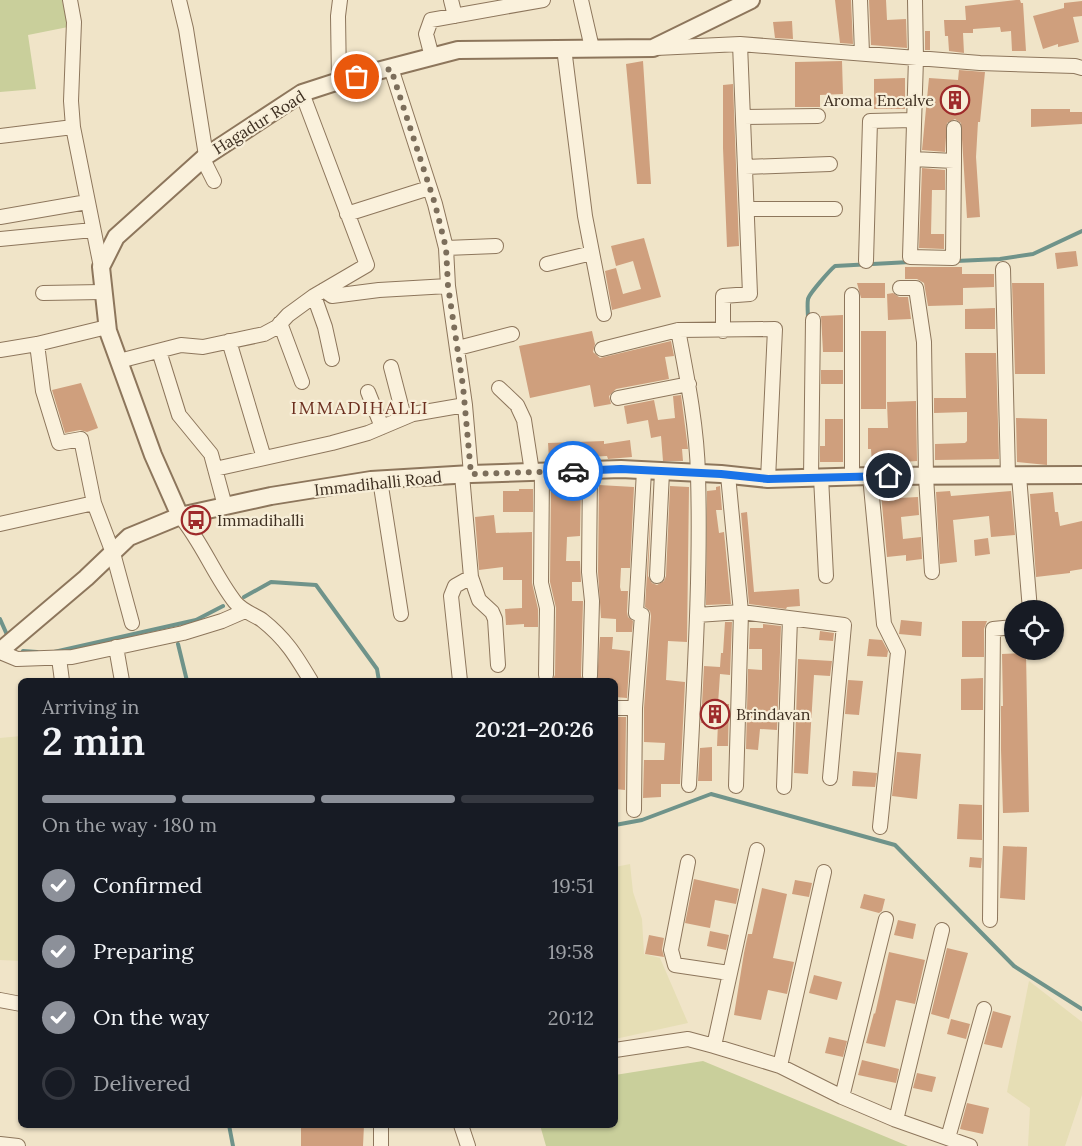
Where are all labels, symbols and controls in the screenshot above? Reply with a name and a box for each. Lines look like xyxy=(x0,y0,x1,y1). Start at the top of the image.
pin xyxy=(331,51,382,102)
icon: bag xyxy=(340,60,373,93)
building icon: Aroma Encalve xyxy=(939,84,971,116)
street label: Hagadur Road xyxy=(209,85,309,158)
place label: Aroma Encalve xyxy=(823,90,934,110)
district label: IMMADIHALLI xyxy=(291,396,429,419)
courier xyxy=(543,441,603,501)
pin xyxy=(863,450,914,501)
icon: car xyxy=(557,455,590,488)
icon: home xyxy=(872,459,905,492)
street label: Immadihalli Road xyxy=(313,466,443,500)
bus stop icon: Immadihalli xyxy=(180,504,212,536)
place label: Immadihalli xyxy=(217,510,304,530)
map controls xyxy=(1004,600,1064,660)
button: locate xyxy=(1004,600,1064,660)
text: Arriving in xyxy=(42,694,139,719)
building icon: Brindavan xyxy=(699,698,731,730)
place label: Brindavan xyxy=(736,704,811,724)
text: 20:21–20:26 xyxy=(475,715,594,743)
text: 2 min xyxy=(42,716,145,766)
text: On the way · 180 m xyxy=(42,812,217,837)
icon: check xyxy=(42,869,75,902)
text: Confirmed xyxy=(93,871,202,899)
text: 19:51 xyxy=(552,873,594,898)
icon: check xyxy=(42,935,75,968)
text: Preparing xyxy=(93,937,193,965)
text: 19:58 xyxy=(548,939,594,964)
icon: check xyxy=(42,1001,75,1034)
text: On the way xyxy=(93,1003,209,1031)
text: 20:12 xyxy=(548,1005,594,1030)
text: Delivered xyxy=(93,1069,191,1097)

